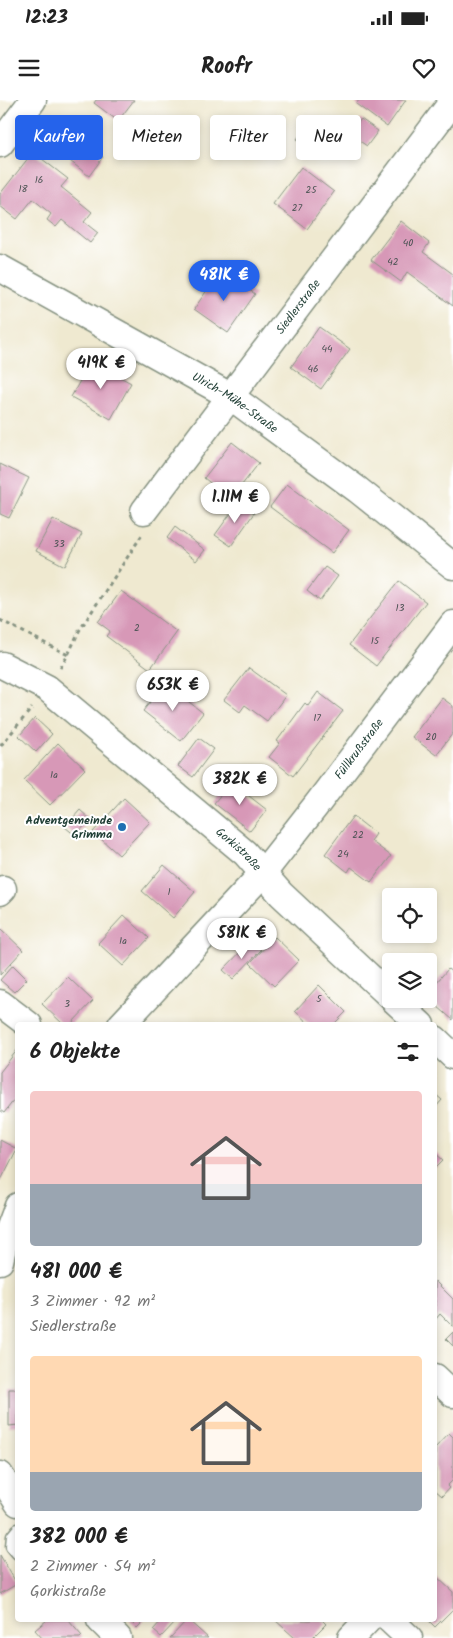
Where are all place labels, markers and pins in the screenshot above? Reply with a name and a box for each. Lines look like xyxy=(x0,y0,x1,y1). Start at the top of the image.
pin: 481K € xyxy=(183,260,265,302)
pin: 419K € xyxy=(60,348,142,390)
pin: 1.11M € xyxy=(189,482,281,524)
pin: 653K € xyxy=(132,670,214,712)
pin: 382K € xyxy=(199,764,281,806)
place label: Adventgemeinde Grimma xyxy=(26,811,112,844)
marker: Adventgemeinde Grimma xyxy=(116,821,128,833)
pin: 581K € xyxy=(201,918,283,960)

